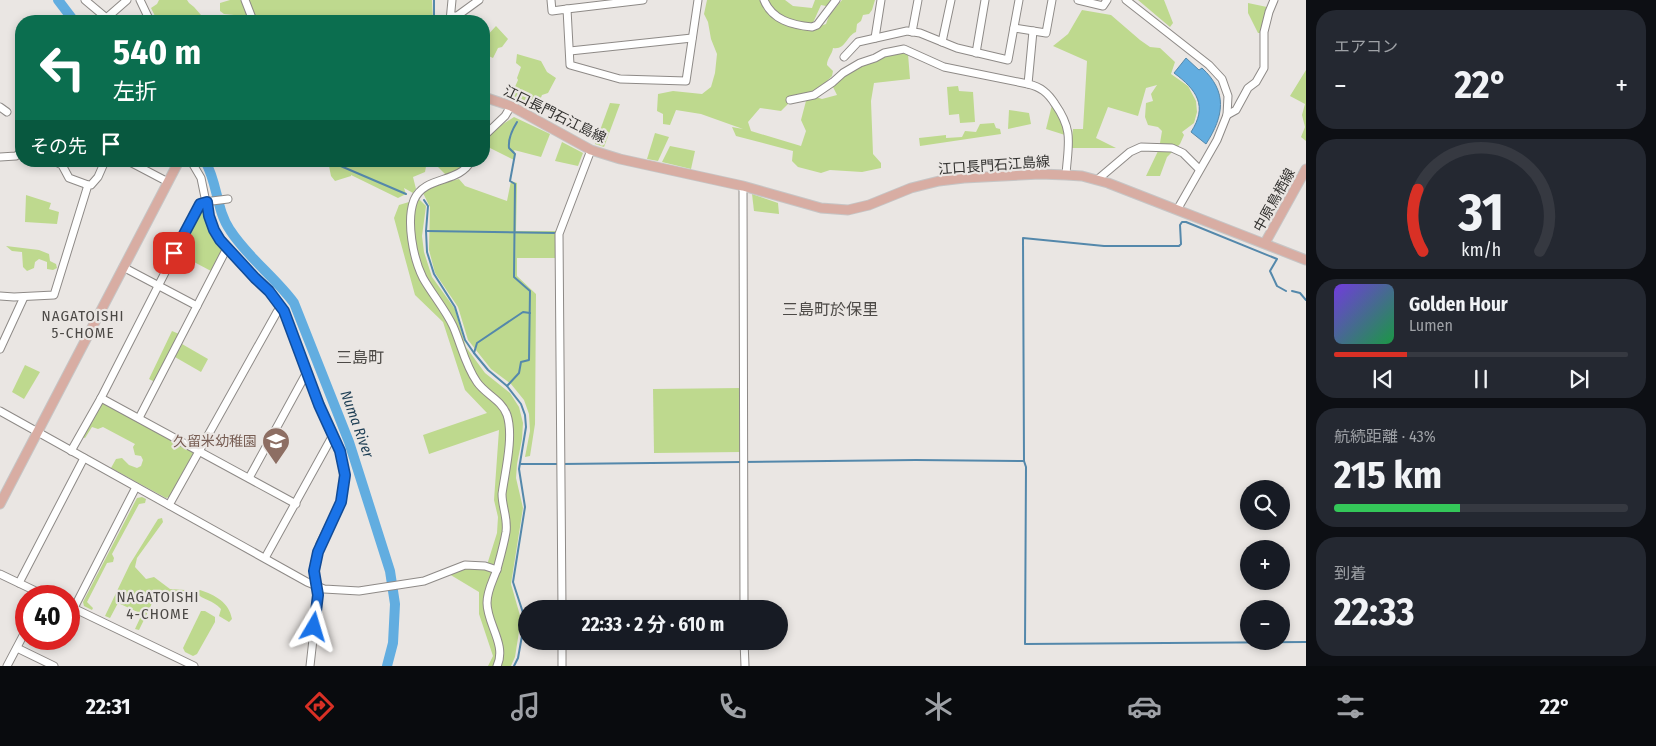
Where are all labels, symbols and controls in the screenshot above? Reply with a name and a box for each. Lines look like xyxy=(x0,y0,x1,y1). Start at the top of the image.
text: 540 m xyxy=(113,31,201,73)
icon: left xyxy=(30,35,95,100)
text: エアコン xyxy=(1334,37,1398,56)
text: 22° xyxy=(1454,62,1507,108)
text: − xyxy=(1334,69,1347,102)
text: + xyxy=(1615,69,1628,102)
text: 左折 xyxy=(113,78,157,105)
street label: 江口長門石江島線 xyxy=(501,82,609,147)
icon: arrive xyxy=(97,130,125,158)
text: その先 xyxy=(30,135,87,158)
street label: 江口長門石江島線 xyxy=(938,153,1050,178)
street label: 中原鳥栖線 xyxy=(1250,166,1299,235)
text: 31 xyxy=(1457,181,1504,244)
pin xyxy=(153,232,195,274)
icon: arrive xyxy=(160,239,188,267)
text: km/h xyxy=(1461,239,1501,261)
text: Golden Hour xyxy=(1409,293,1508,316)
district label: 三島町於保里 xyxy=(782,300,878,319)
district label: NAGATOISHI 5-CHOME xyxy=(42,307,124,342)
text: Lumen xyxy=(1409,316,1453,335)
district label: 三島町 xyxy=(336,348,384,367)
icon: previous xyxy=(1369,365,1397,393)
icon: pause xyxy=(1467,365,1495,393)
icon: next xyxy=(1565,365,1593,393)
water label: Numa River xyxy=(337,388,378,461)
school or university icon: 久留米幼稚園 xyxy=(261,426,291,465)
text: 航続距離 · 43% xyxy=(1334,427,1436,446)
place label: 久留米幼稚園 xyxy=(173,433,257,450)
text: 215 km xyxy=(1334,452,1442,498)
map controls xyxy=(1240,480,1290,650)
button: search xyxy=(1240,480,1290,530)
button: + xyxy=(1240,540,1290,590)
text: 到着 xyxy=(1334,564,1366,583)
speed limit sign: 40 xyxy=(15,585,80,650)
district label: NAGATOISHI 4-CHOME xyxy=(117,588,199,623)
text: 22:33 xyxy=(1334,589,1414,635)
position arrow xyxy=(287,600,339,652)
button: − xyxy=(1240,600,1290,650)
text: 22:33 · 2 分 · 610 m xyxy=(582,613,724,636)
icon: directions xyxy=(302,689,337,724)
icon: music xyxy=(508,689,543,724)
icon: phone xyxy=(715,689,750,724)
icon: climate xyxy=(921,689,956,724)
icon: car xyxy=(1127,689,1162,724)
icon: filters xyxy=(1333,689,1368,724)
text: 22:31 xyxy=(86,693,131,720)
text: 22° xyxy=(1540,693,1570,720)

